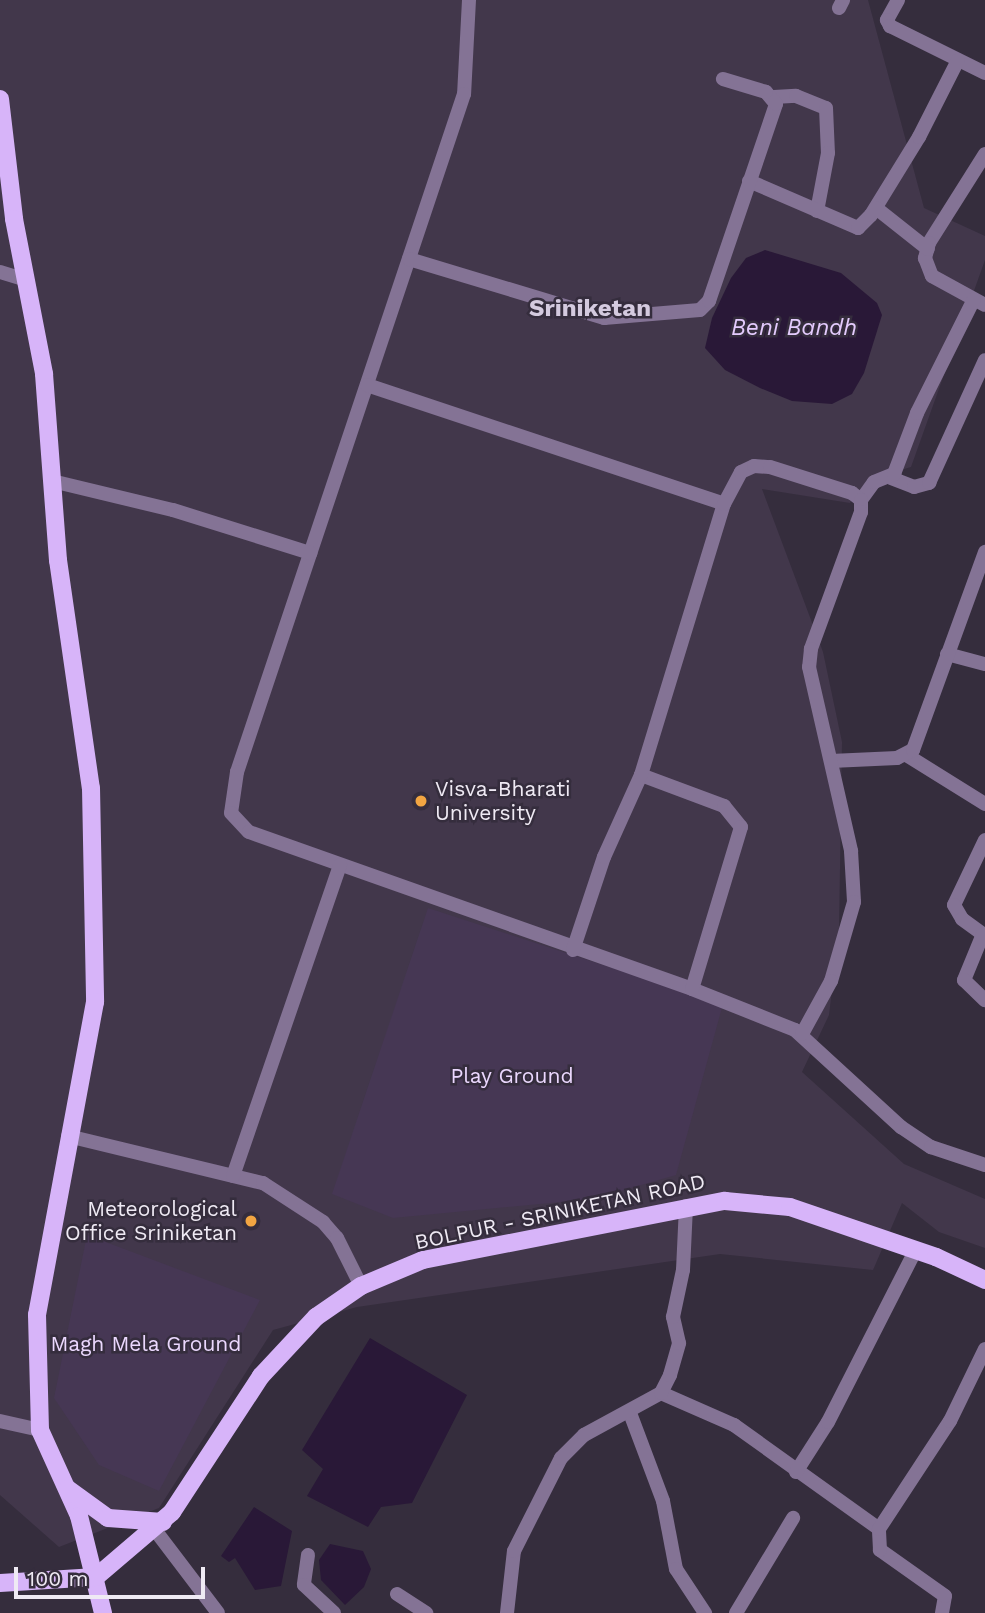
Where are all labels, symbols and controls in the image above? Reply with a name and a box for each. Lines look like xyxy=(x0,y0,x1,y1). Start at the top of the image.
district label: Sriniketan xyxy=(529,295,651,323)
water label: Beni Bandh xyxy=(731,314,857,342)
place label: Visva-Bharati University xyxy=(435,776,571,826)
marker: Visva-Bharati University xyxy=(413,793,429,809)
park label: Play Ground xyxy=(450,1063,574,1089)
street label: BOLPUR - SRINIKETAN ROAD xyxy=(412,1169,708,1255)
place label: Meteorological Office Sriniketan xyxy=(65,1196,237,1246)
marker: Meteorological Office Sriniketan xyxy=(243,1213,259,1229)
park label: Magh Mela Ground xyxy=(50,1331,242,1357)
scale bar xyxy=(18,1554,208,1598)
text: 100 m xyxy=(27,1566,89,1591)

